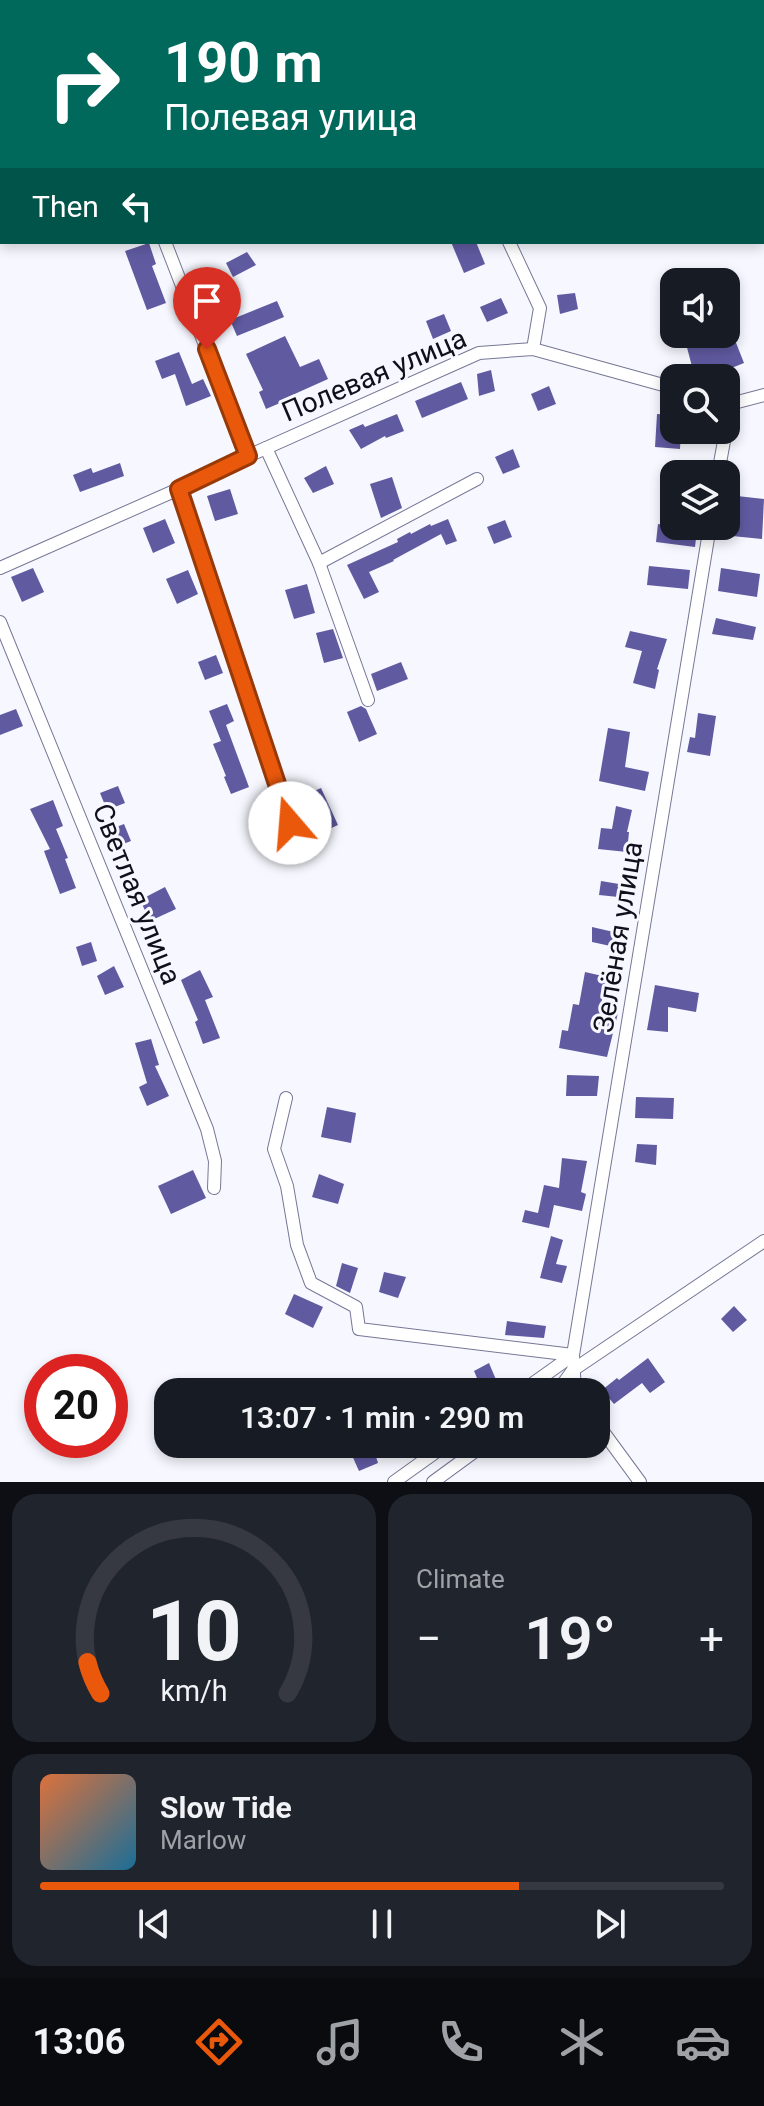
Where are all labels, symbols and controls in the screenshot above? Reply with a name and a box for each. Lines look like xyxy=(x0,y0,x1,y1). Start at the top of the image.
text: 190 m xyxy=(164,30,323,96)
icon: right xyxy=(32,32,136,136)
text: Полевая улица xyxy=(164,97,418,139)
icon: left xyxy=(115,184,159,228)
text: Then xyxy=(32,189,99,224)
pin xyxy=(173,267,241,349)
map controls xyxy=(660,268,740,540)
button: sound xyxy=(660,268,740,348)
icon: arrive xyxy=(185,279,229,323)
street label: Полевая улица xyxy=(277,321,471,429)
button: search xyxy=(660,364,740,444)
button: layers xyxy=(660,460,740,540)
position arrow xyxy=(248,781,332,865)
street label: Светлая улица xyxy=(86,799,188,989)
street label: Зелёная улица xyxy=(587,839,649,1035)
speed limit sign: 20 xyxy=(24,1354,128,1458)
text: 13:07 · 1 min · 290 m xyxy=(240,1400,524,1435)
text: Climate xyxy=(416,1564,505,1594)
text: 10 xyxy=(146,1583,242,1680)
text: 19° xyxy=(524,1603,616,1674)
text: − xyxy=(416,1613,441,1665)
text: + xyxy=(699,1613,724,1665)
text: km/h xyxy=(160,1674,228,1708)
text: Slow Tide xyxy=(160,1790,292,1825)
text: Marlow xyxy=(160,1825,246,1855)
icon: previous xyxy=(132,1902,176,1946)
icon: pause xyxy=(360,1902,404,1946)
icon: next xyxy=(588,1902,632,1946)
icon: directions xyxy=(191,2014,247,2070)
icon: music xyxy=(312,2014,368,2070)
icon: phone xyxy=(433,2014,489,2070)
icon: climate xyxy=(554,2014,610,2070)
icon: car xyxy=(675,2014,731,2070)
text: 13:06 xyxy=(33,2021,125,2063)

